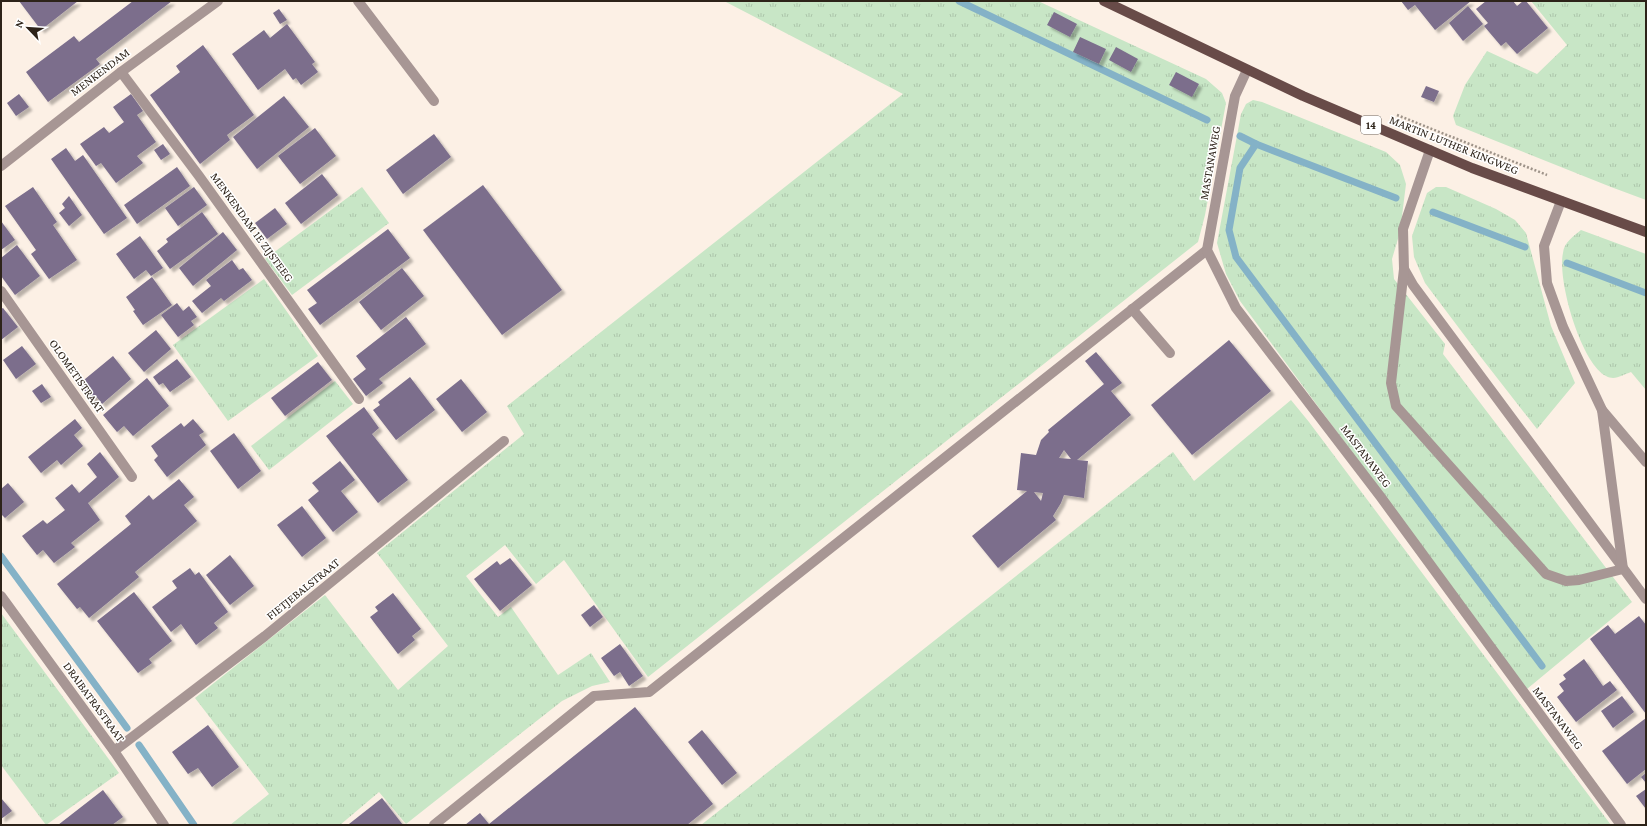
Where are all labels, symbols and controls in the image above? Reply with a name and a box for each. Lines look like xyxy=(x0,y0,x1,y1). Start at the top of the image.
north arrow xyxy=(8,8,48,48)
text: N xyxy=(12,17,26,30)
street label: MENKENDAM xyxy=(68,45,132,99)
street label: MARTIN LUTHER KINGWEG xyxy=(1387,113,1521,178)
road number: 14 xyxy=(1361,116,1381,134)
street label: MASTANAWEG xyxy=(1197,125,1223,201)
street label: MENKENDAM 1E ZIJSTEEG xyxy=(208,170,297,285)
street label: OLOMETISTRAAT xyxy=(46,336,108,416)
street label: MASTANAWEG xyxy=(1338,422,1394,490)
street label: FIETJEBALSTRAAT xyxy=(264,555,343,623)
street label: DRAIBATRASTRAAT xyxy=(60,659,128,745)
street label: MASTANAWEG xyxy=(1530,684,1586,752)

